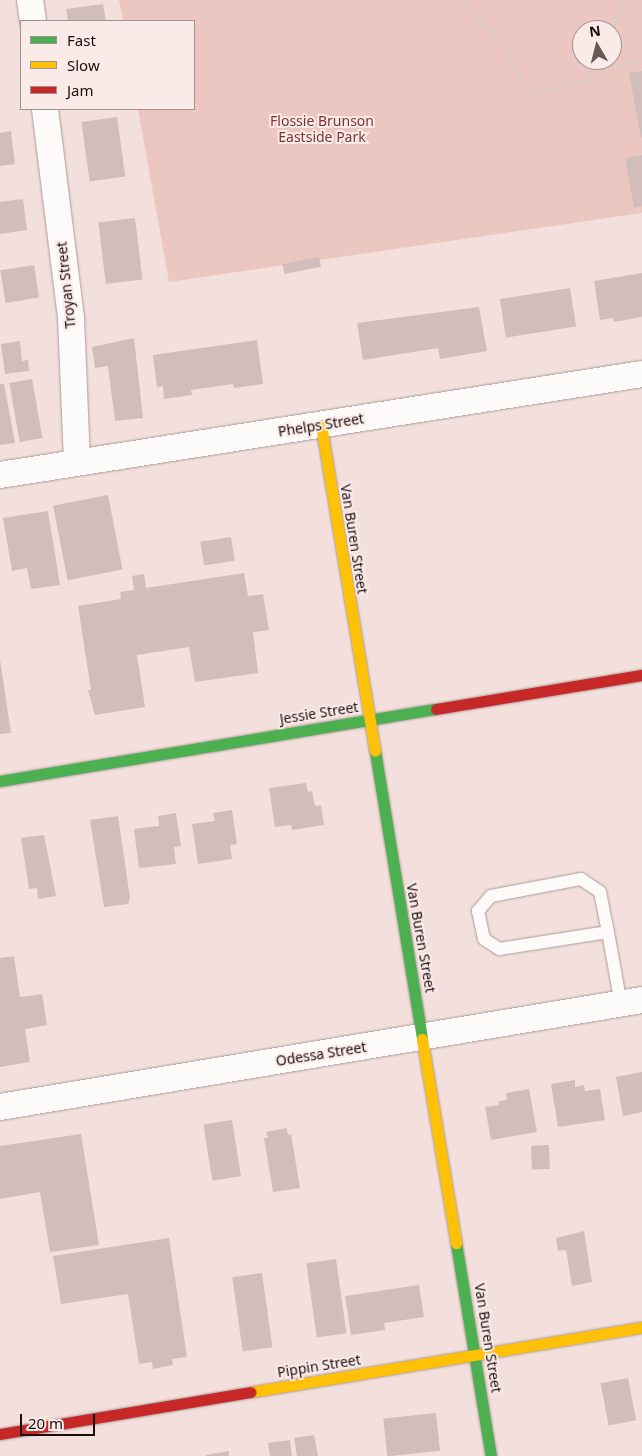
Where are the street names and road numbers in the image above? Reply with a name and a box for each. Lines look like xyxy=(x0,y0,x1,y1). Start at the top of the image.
street label: Troyan Street xyxy=(53,241,79,329)
street label: Phelps Street xyxy=(277,410,365,440)
street label: Van Buren Street xyxy=(337,483,371,595)
street label: Jessie Street xyxy=(278,698,360,728)
street label: Van Buren Street xyxy=(403,882,439,994)
street label: Odessa Street xyxy=(275,1039,367,1069)
street label: Van Buren Street xyxy=(471,1282,505,1394)
street label: Pippin Street xyxy=(276,1351,362,1381)

